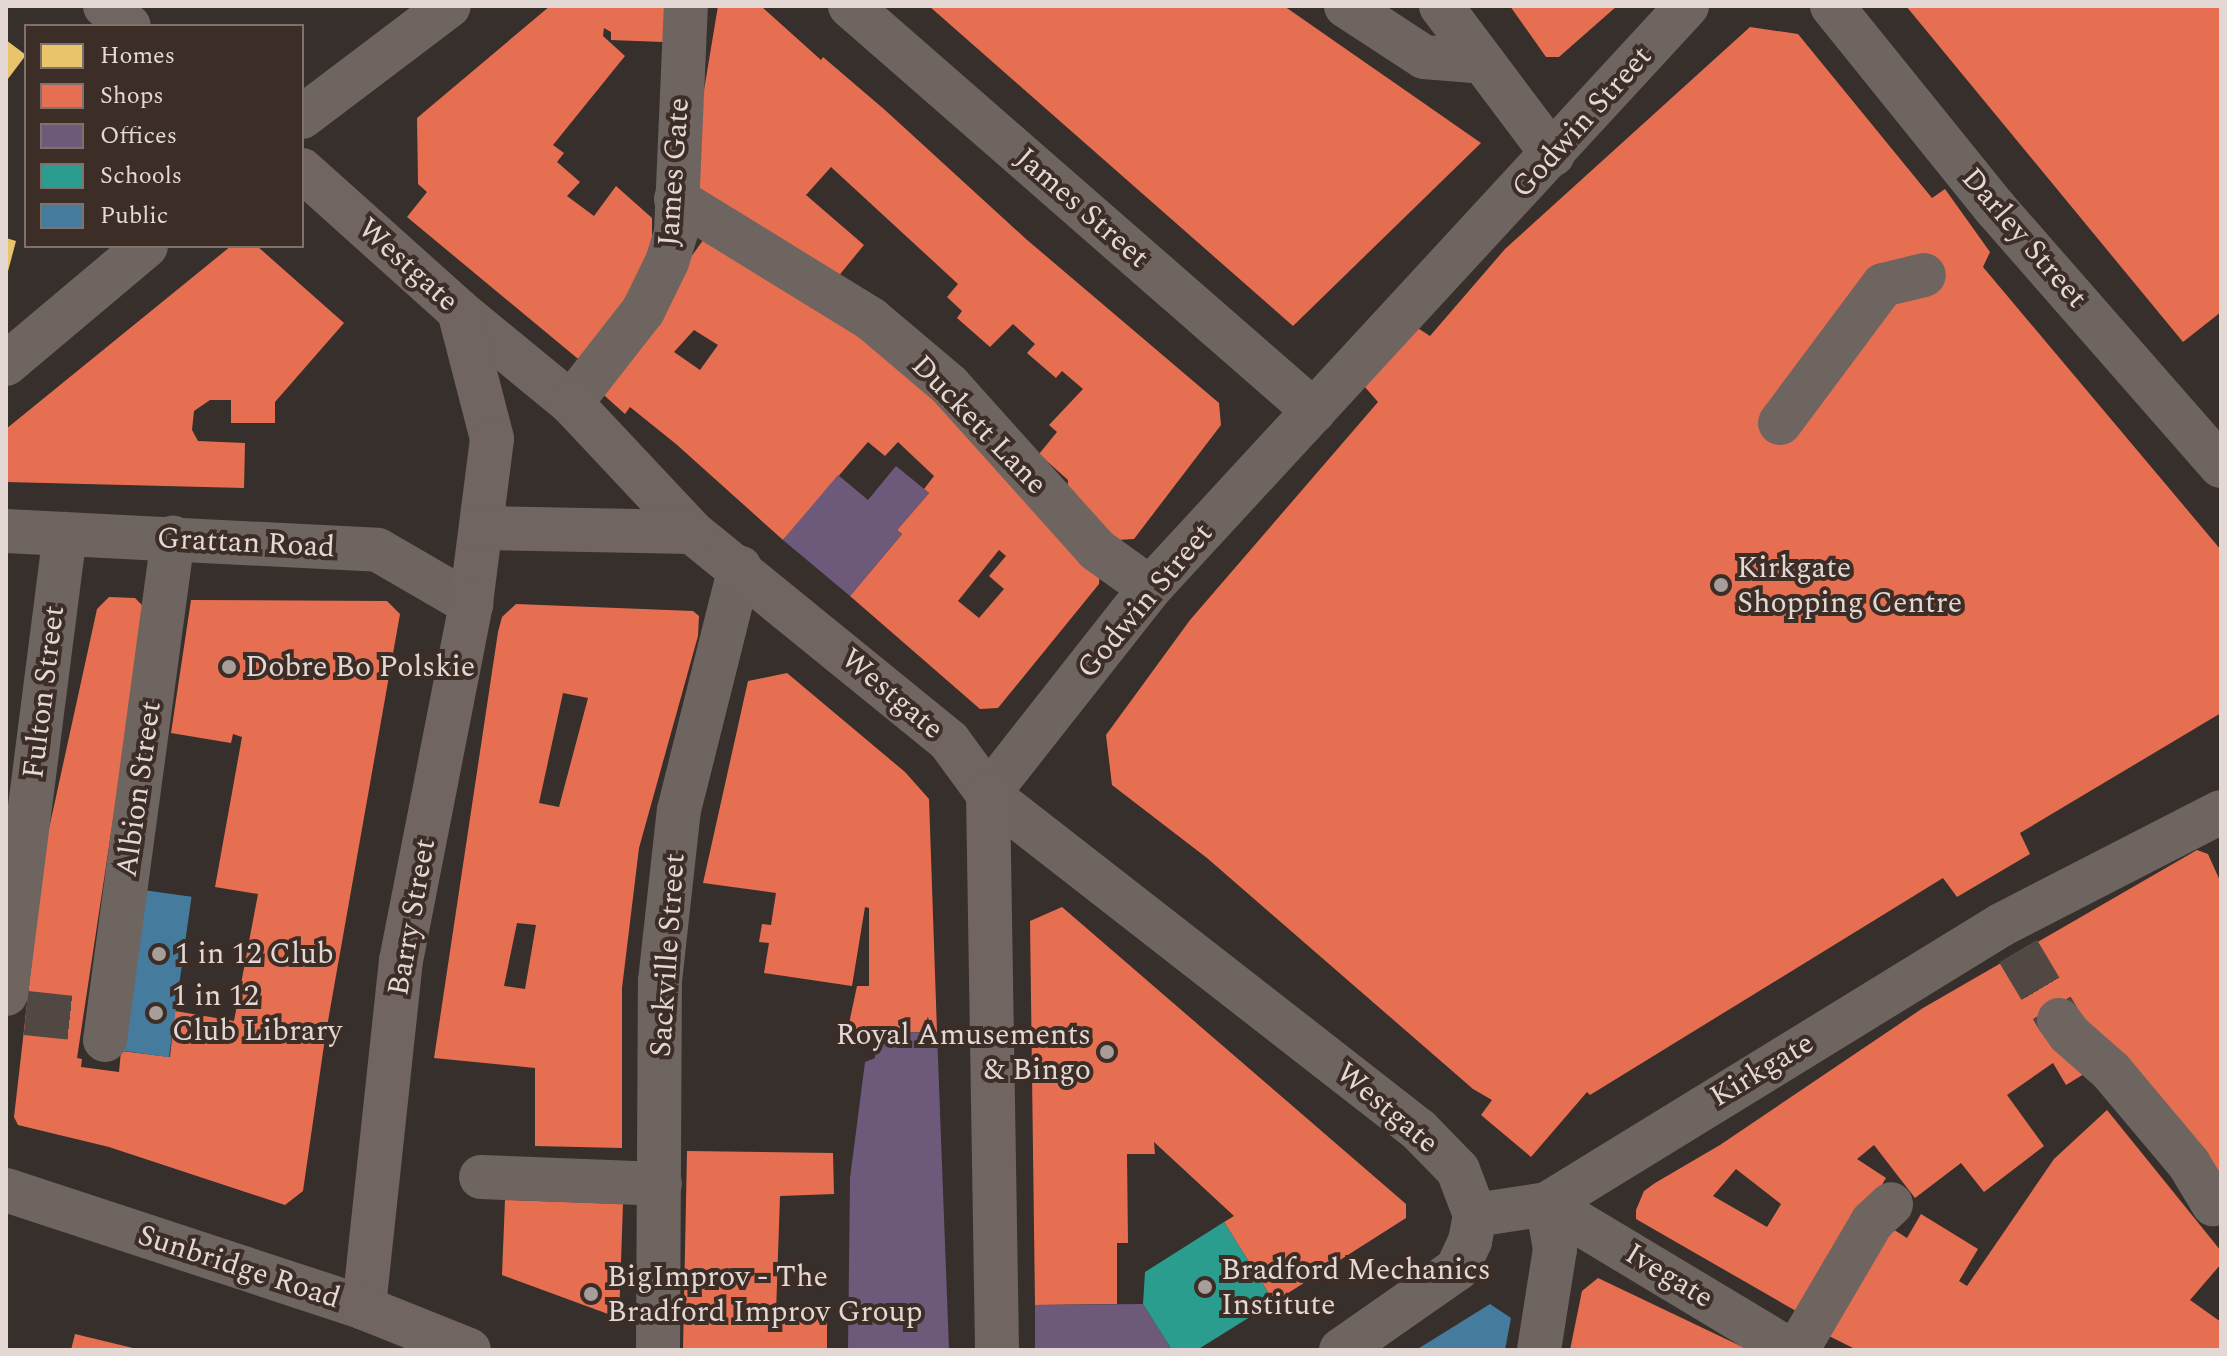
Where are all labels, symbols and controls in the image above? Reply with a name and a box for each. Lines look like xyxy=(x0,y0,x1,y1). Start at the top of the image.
legend xyxy=(24,24,304,248)
text: Homes xyxy=(100,38,175,74)
street label: Godwin Street xyxy=(1504,39,1660,205)
text: Shops xyxy=(100,78,164,114)
street label: James Gate xyxy=(651,96,697,248)
text: Offices xyxy=(100,118,177,154)
street label: James Street xyxy=(1008,140,1156,276)
text: Schools xyxy=(100,158,182,194)
street label: Darley Street xyxy=(1953,161,2095,315)
text: Public xyxy=(100,198,168,234)
street label: Westgate xyxy=(350,211,466,319)
street label: Duckett Lane xyxy=(904,348,1054,502)
street label: Godwin Street xyxy=(1070,516,1220,686)
street label: Grattan Road xyxy=(156,520,336,566)
place label: Kirkgate Shopping Centre xyxy=(1737,550,1962,620)
marker: Kirkgate Shopping Centre xyxy=(1712,576,1730,594)
street label: Fulton Street xyxy=(16,603,72,781)
street label: Westgate xyxy=(834,641,950,747)
place label: Dobre Bo Polskie xyxy=(245,649,475,685)
marker: Dobre Bo Polskie xyxy=(220,658,238,676)
street label: Albion Street xyxy=(109,699,169,879)
street label: Barry Street xyxy=(380,836,444,998)
street label: Sackville Street xyxy=(643,852,693,1058)
place label: 1 in 12 Club xyxy=(175,936,334,972)
marker: 1 in 12 Club xyxy=(150,945,168,963)
place label: 1 in 12 Club Library xyxy=(172,978,342,1048)
marker: 1 in 12 Club Library xyxy=(147,1004,165,1022)
place label: Royal Amusements & Bingo xyxy=(836,1017,1091,1088)
street label: Kirkgate xyxy=(1704,1025,1820,1115)
marker: Royal Amusements & Bingo xyxy=(1098,1043,1116,1061)
street label: Westgate xyxy=(1329,1055,1445,1161)
street label: Sunbridge Road xyxy=(133,1217,345,1317)
street label: Ivegate xyxy=(1618,1236,1720,1316)
place label: Bradford Mechanics Institute xyxy=(1221,1252,1491,1322)
place label: BigImprov - The Bradford Improv Group xyxy=(607,1259,923,1330)
marker: Bradford Mechanics Institute xyxy=(1196,1278,1214,1296)
marker: BigImprov - The Bradford Improv Group xyxy=(582,1285,600,1303)

